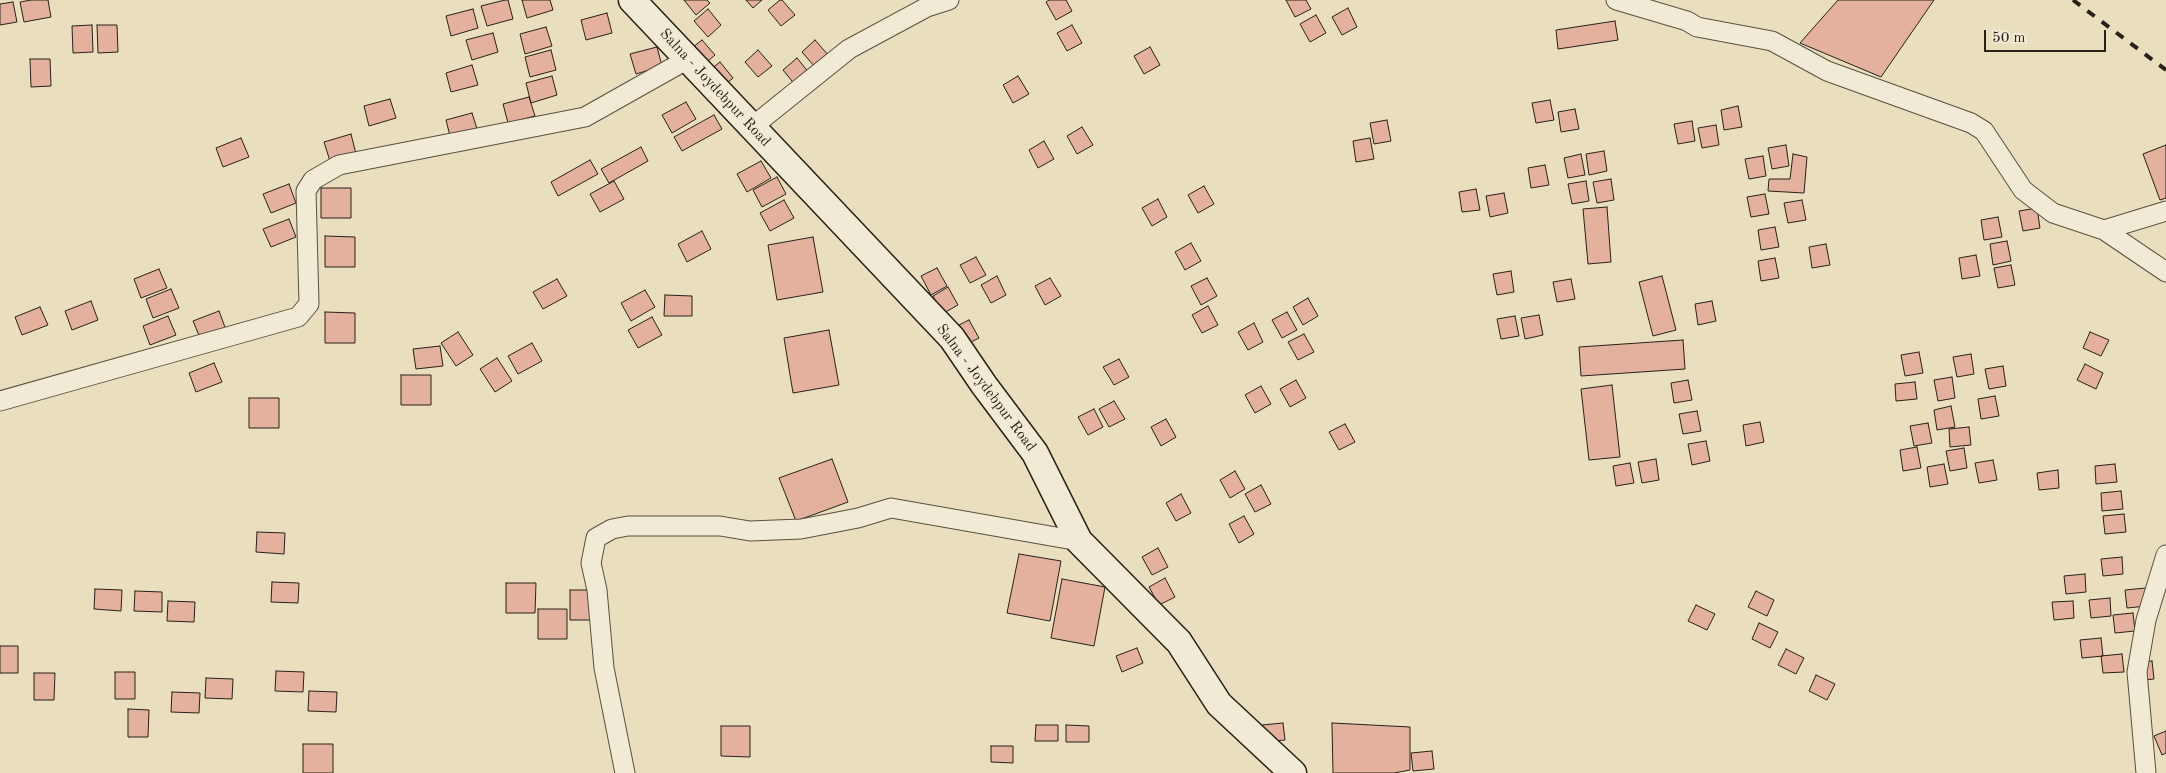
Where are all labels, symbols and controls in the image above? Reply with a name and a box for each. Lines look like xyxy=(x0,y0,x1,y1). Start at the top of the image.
scale bar xyxy=(1986,20,2108,52)
street label: Salna - Joydebpur Road xyxy=(656,25,774,151)
text: 50 m xyxy=(1992,31,2026,46)
street label: Salna - Joydebpur Road xyxy=(932,321,1040,455)

